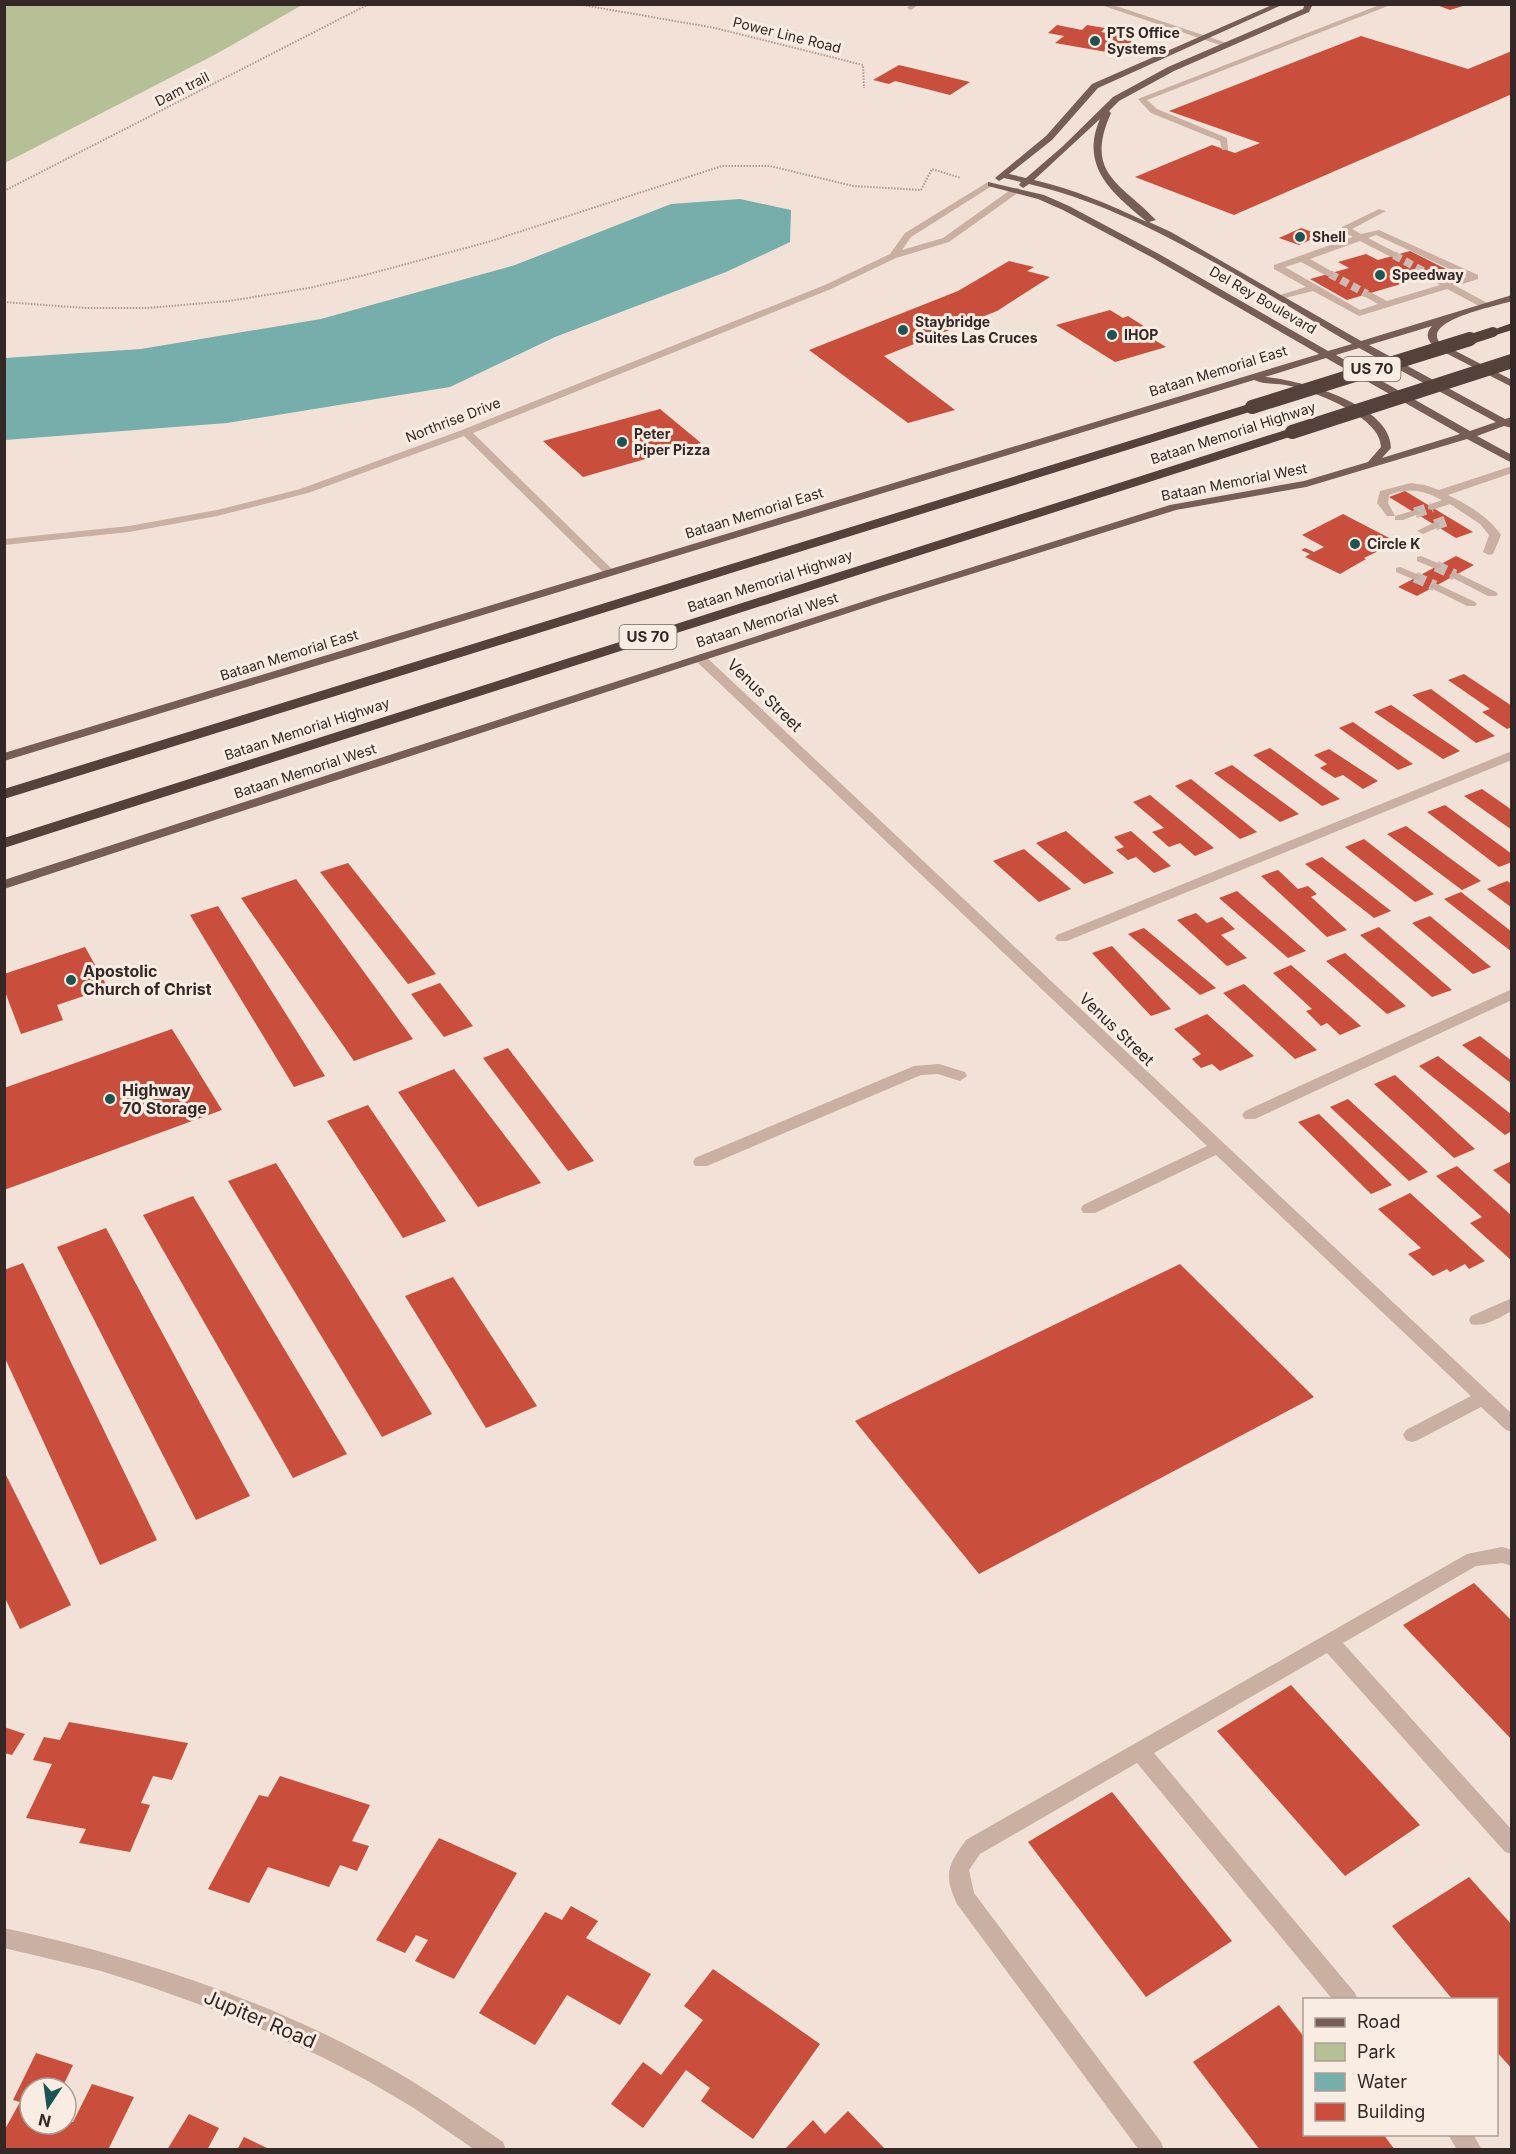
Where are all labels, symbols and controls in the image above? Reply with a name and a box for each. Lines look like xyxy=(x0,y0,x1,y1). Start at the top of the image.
street label: Power Line Road xyxy=(731,13,843,56)
place label: PTS Office Systems xyxy=(1107,24,1180,57)
marker: PTS Office Systems xyxy=(1088,34,1102,48)
street label: Dam trail xyxy=(152,68,212,109)
place label: Shell xyxy=(1312,228,1346,245)
marker: Shell xyxy=(1293,230,1307,244)
street label: Del Rey Boulevard xyxy=(1207,262,1320,337)
place label: Speedway xyxy=(1392,266,1464,283)
marker: Speedway xyxy=(1373,268,1387,282)
place label: Staybridge Suites Las Cruces xyxy=(915,313,1038,346)
marker: Staybridge Suites Las Cruces xyxy=(896,323,910,337)
place label: IHOP xyxy=(1124,326,1158,343)
marker: IHOP xyxy=(1105,328,1119,342)
street label: Bataan Memorial East xyxy=(1147,341,1289,400)
road number: US 70 xyxy=(1344,357,1400,381)
street label: Northrise Drive xyxy=(403,394,503,445)
street label: Bataan Memorial Highway xyxy=(1148,398,1318,467)
place label: Peter Piper Pizza xyxy=(634,425,710,458)
marker: Peter Piper Pizza xyxy=(615,435,629,449)
street label: Bataan Memorial West xyxy=(1159,459,1309,504)
street label: Bataan Memorial East xyxy=(683,483,825,542)
place label: Circle K xyxy=(1367,535,1420,552)
marker: Circle K xyxy=(1348,537,1362,551)
street label: Bataan Memorial Highway xyxy=(685,546,855,615)
street label: Bataan Memorial West xyxy=(694,588,840,651)
street label: Bataan Memorial East xyxy=(218,625,360,684)
road number: US 70 xyxy=(620,625,676,649)
street label: Venus Street xyxy=(723,654,807,736)
street label: Bataan Memorial Highway xyxy=(222,694,392,763)
street label: Bataan Memorial West xyxy=(232,739,378,802)
place label: Apostolic Church of Christ xyxy=(83,961,212,999)
marker: Apostolic Church of Christ xyxy=(64,973,78,987)
street label: Venus Street xyxy=(1075,988,1159,1070)
place label: Highway 70 Storage xyxy=(122,1080,207,1118)
marker: Highway 70 Storage xyxy=(103,1092,117,1106)
street label: Jupiter Road xyxy=(200,1985,320,2053)
legend xyxy=(1303,1998,1498,2136)
text: Road xyxy=(1357,2011,1400,2032)
text: Park xyxy=(1357,2041,1396,2062)
text: Water xyxy=(1357,2071,1407,2092)
north arrow xyxy=(18,2076,78,2136)
text: Building xyxy=(1357,2101,1425,2122)
text: N xyxy=(36,2109,53,2132)

